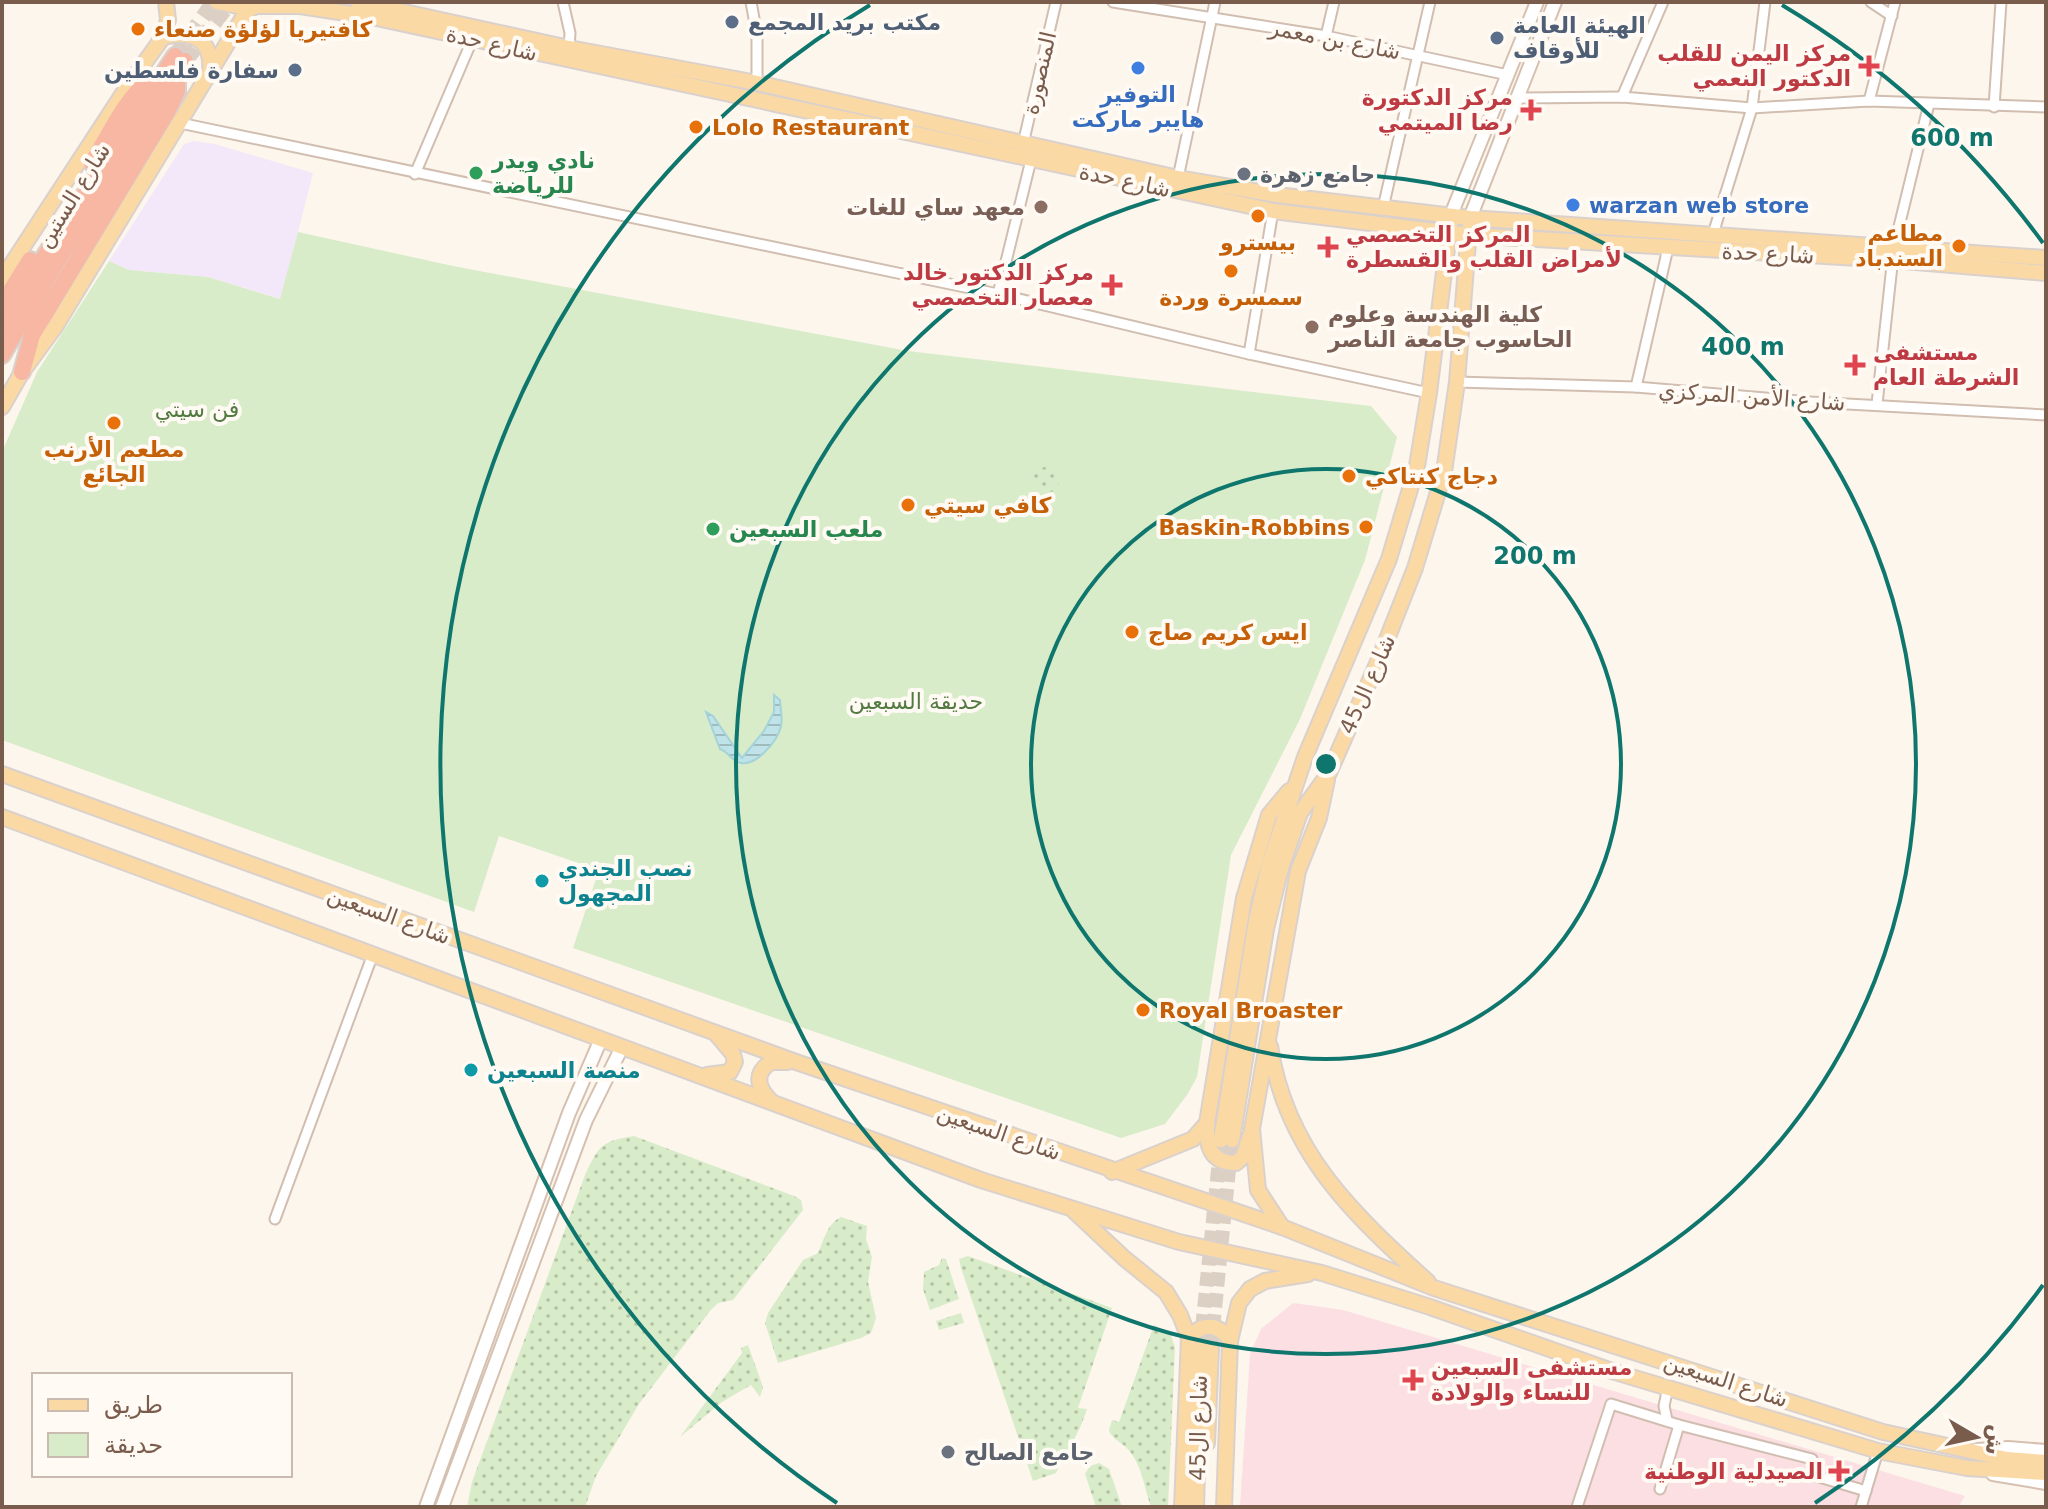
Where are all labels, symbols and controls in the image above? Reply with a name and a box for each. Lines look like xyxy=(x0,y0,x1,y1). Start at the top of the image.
place label: مكتب بريد المجمع xyxy=(748,10,941,36)
marker: مكتب بريد المجمع xyxy=(723,13,741,31)
place label: الهيئة العامة للأوقاف xyxy=(1513,13,1646,64)
street label: شارع بن معمر xyxy=(1266,14,1403,64)
place label: كافتيريا لؤلؤة صنعاء xyxy=(154,17,372,43)
marker: كافتيريا لؤلؤة صنعاء xyxy=(129,20,147,38)
street label: شارع حدة xyxy=(444,21,540,66)
street label: المنصورة xyxy=(1018,29,1061,117)
marker: الهيئة العامة للأوقاف xyxy=(1488,29,1506,47)
place label: مركز اليمن للقلب الدكتور النعمي xyxy=(1657,41,1851,92)
marker: مركز اليمن للقلب الدكتور النعمي xyxy=(1858,55,1880,77)
place label: سفارة فلسطين xyxy=(104,58,279,84)
marker: التوفير هايبر ماركت xyxy=(1129,59,1147,77)
marker: سفارة فلسطين xyxy=(286,61,304,79)
place label: التوفير هايبر ماركت xyxy=(1072,82,1204,133)
place label: مركز الدكتورة رضا الميتمي xyxy=(1362,85,1513,136)
marker: مركز الدكتورة رضا الميتمي xyxy=(1520,99,1542,121)
place label: Lolo Restaurant xyxy=(712,115,910,140)
marker: Lolo Restaurant xyxy=(687,118,705,136)
text: 600 m xyxy=(1910,124,1994,152)
street label: شارع الستين xyxy=(31,138,115,252)
place label: نادي ويدر للرياضة xyxy=(491,148,595,199)
street label: شارع حدة xyxy=(1077,159,1173,202)
place label: جامع زهرة xyxy=(1260,162,1375,188)
marker: نادي ويدر للرياضة xyxy=(467,164,485,182)
marker: جامع زهرة xyxy=(1235,165,1253,183)
place label: warzan web store xyxy=(1589,193,1809,218)
place label: معهد ساي للغات xyxy=(846,195,1025,221)
marker: warzan web store xyxy=(1564,196,1582,214)
marker: معهد ساي للغات xyxy=(1032,198,1050,216)
marker: بيسترو xyxy=(1249,207,1267,225)
place label: مطاعم السندباد xyxy=(1855,221,1943,271)
place label: المركز التخصصي لأمراض القلب والقسطرة xyxy=(1346,222,1622,273)
place label: بيسترو xyxy=(1219,230,1296,256)
marker: المركز التخصصي لأمراض القلب والقسطرة xyxy=(1317,236,1339,258)
marker: مطاعم السندباد xyxy=(1950,237,1968,255)
street label: شارع حدة xyxy=(1721,239,1815,268)
place label: مركز الدكتور خالد معصار التخصصي xyxy=(903,260,1094,311)
marker: سمسرة وردة xyxy=(1222,262,1240,280)
marker: مركز الدكتور خالد معصار التخصصي xyxy=(1101,274,1123,296)
place label: سمسرة وردة xyxy=(1159,285,1303,311)
place label: كلية الهندسة وعلوم الحاسوب جامعة الناصر xyxy=(1327,302,1572,353)
marker: كلية الهندسة وعلوم الحاسوب جامعة الناصر xyxy=(1303,318,1321,336)
text: 400 m xyxy=(1701,333,1785,361)
place label: مستشفى الشرطة العام xyxy=(1873,340,2019,391)
marker: مستشفى الشرطة العام xyxy=(1844,354,1866,376)
street label: شارع الأمن المركزي xyxy=(1658,376,1846,416)
park label: فن سيتي xyxy=(155,397,239,423)
marker: مطعم الأرنب الجائع xyxy=(105,414,123,432)
place label: مطعم الأرنب الجائع xyxy=(44,435,184,488)
place label: دجاج كنتاكي xyxy=(1365,464,1498,490)
marker: دجاج كنتاكي xyxy=(1340,467,1358,485)
place label: كافي سيتي xyxy=(924,493,1051,519)
marker: كافي سيتي xyxy=(899,496,917,514)
place label: Baskin-Robbins xyxy=(1158,515,1350,540)
place label: ملعب السبعين xyxy=(729,517,883,543)
marker: Baskin-Robbins xyxy=(1357,518,1375,536)
marker: ملعب السبعين xyxy=(704,520,722,538)
text: 200 m xyxy=(1493,542,1577,570)
place label: ايس كريم صاج xyxy=(1148,620,1308,646)
marker: ايس كريم صاج xyxy=(1123,623,1141,641)
street label: شارع ال45 xyxy=(1334,631,1400,738)
park label: حديقة السبعين xyxy=(849,689,983,714)
centre of rings xyxy=(1312,750,1340,778)
place label: نصب الجندي المجهول xyxy=(558,856,692,907)
marker: نصب الجندي المجهول xyxy=(533,872,551,890)
street label: شارع السبعين xyxy=(324,882,454,949)
place label: Royal Broaster xyxy=(1159,998,1343,1023)
marker: Royal Broaster xyxy=(1134,1001,1152,1019)
place label: منصة السبعين xyxy=(487,1058,641,1084)
marker: منصة السبعين xyxy=(462,1061,480,1079)
street label: شارع السبعين xyxy=(934,1100,1064,1165)
street label: شارع السبعين xyxy=(1661,1349,1791,1412)
place label: مستشفى السبعين للنساء والولادة xyxy=(1431,1355,1633,1406)
marker: مستشفى السبعين للنساء والولادة xyxy=(1402,1369,1424,1391)
legend xyxy=(32,1373,292,1477)
street label: شارع ال45 xyxy=(1185,1375,1212,1481)
text: طريق xyxy=(104,1391,163,1419)
north arrow xyxy=(1936,1397,2016,1477)
text: ش xyxy=(1981,1423,2010,1457)
text: حديقة xyxy=(104,1431,163,1459)
place label: جامع الصالح xyxy=(964,1440,1094,1466)
marker: جامع الصالح xyxy=(939,1443,957,1461)
place label: الصيدلية الوطنية xyxy=(1644,1459,1823,1485)
marker: الصيدلية الوطنية xyxy=(1830,1462,1848,1480)

